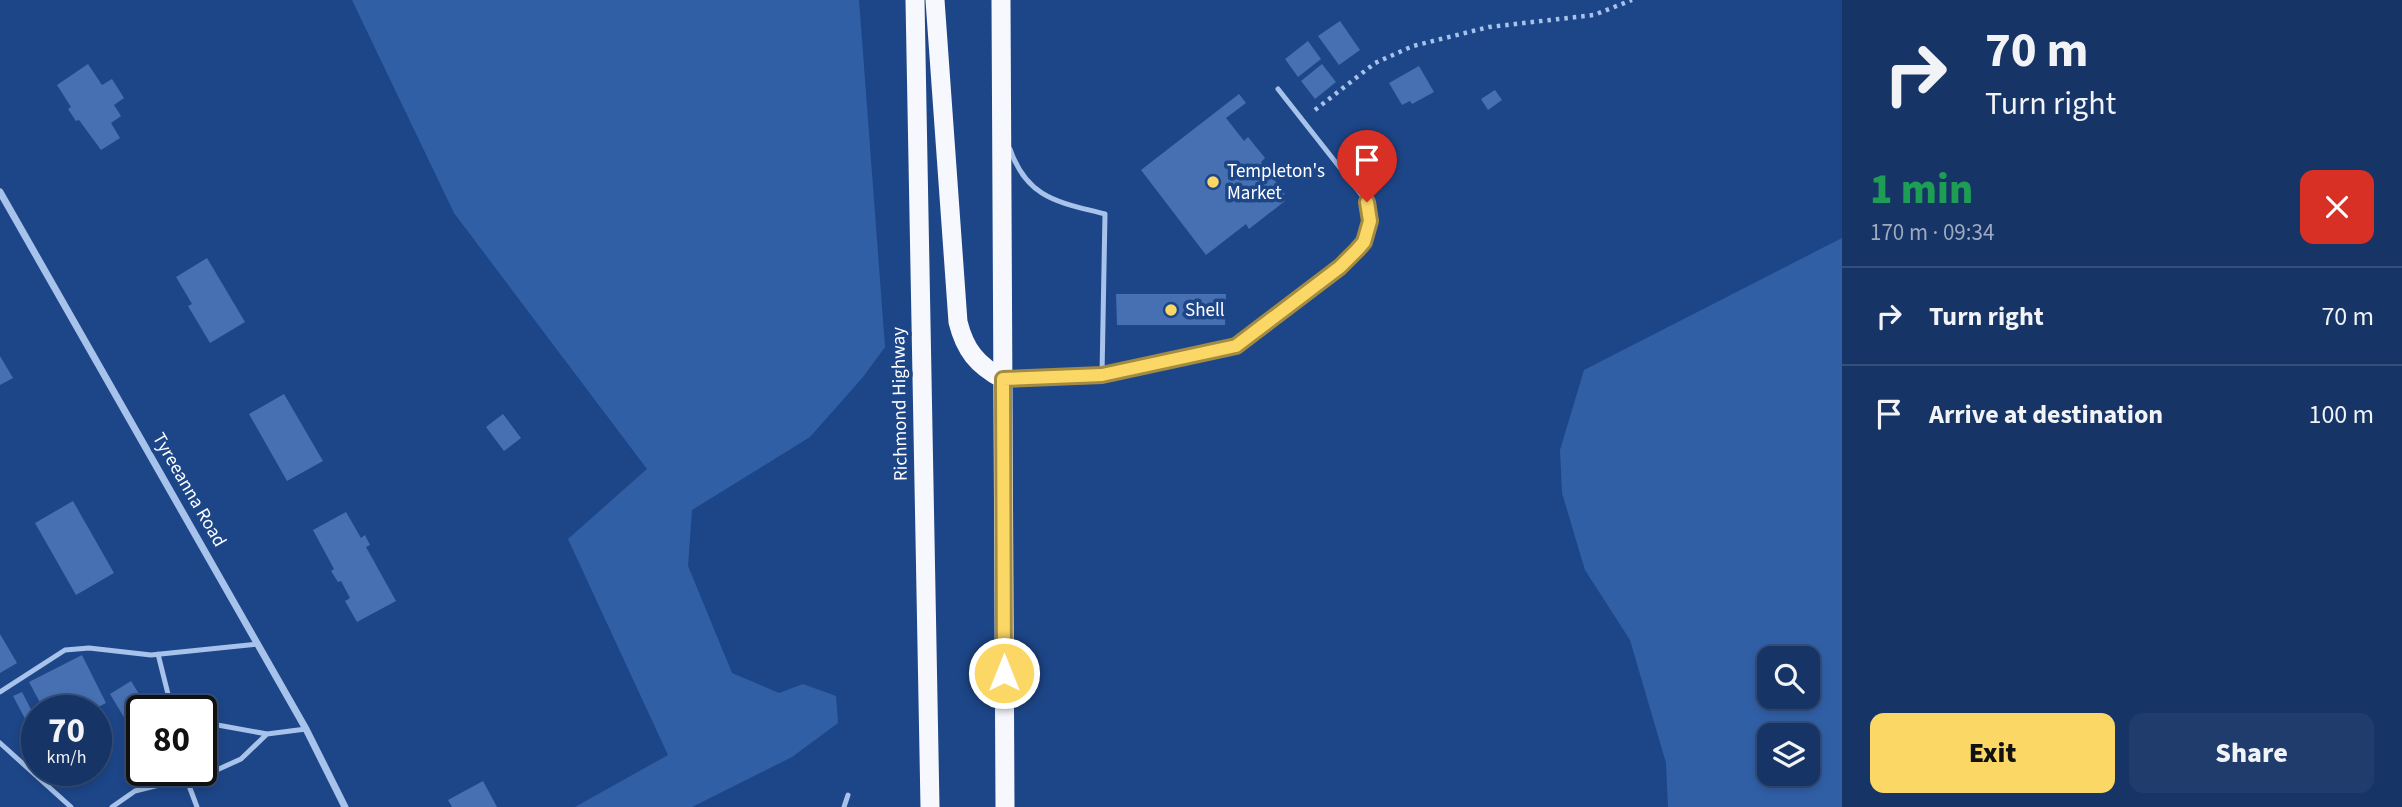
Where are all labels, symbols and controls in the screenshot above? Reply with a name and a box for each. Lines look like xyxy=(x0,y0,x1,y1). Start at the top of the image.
text: 70 m xyxy=(1985,16,2089,86)
icon: right xyxy=(1870,28,1961,119)
text: Turn right xyxy=(1985,81,2116,127)
pin xyxy=(1337,130,1397,202)
icon: arrive xyxy=(1348,141,1386,179)
place label: Templeton's Market xyxy=(1227,158,1325,207)
text: 1 min xyxy=(1870,160,1973,220)
button: close xyxy=(2300,170,2374,244)
marker: Templeton's Market xyxy=(1205,174,1221,190)
text: 170 m · 09:34 xyxy=(1870,216,1994,249)
place label: Shell xyxy=(1185,297,1225,324)
icon: right xyxy=(1870,297,1908,335)
text: Turn right xyxy=(1929,298,2044,335)
text: 70 m xyxy=(2321,298,2374,335)
marker: Shell xyxy=(1163,302,1179,318)
street label: Richmond Highway xyxy=(885,327,915,481)
icon: arrive xyxy=(1870,395,1908,433)
text: Arrive at destination xyxy=(1929,396,2163,433)
text: 100 m xyxy=(2308,396,2374,433)
street label: Tyreeanna Road xyxy=(145,428,233,552)
position arrow xyxy=(967,636,1041,710)
map controls xyxy=(1757,646,1820,786)
button: search xyxy=(1757,646,1820,709)
speed limit sign: 80 xyxy=(126,695,217,786)
text: 70 xyxy=(48,706,85,756)
button: Exit xyxy=(1870,713,2115,793)
button: Share xyxy=(2129,713,2374,793)
button: layers xyxy=(1757,723,1820,786)
text: km/h xyxy=(47,745,86,770)

